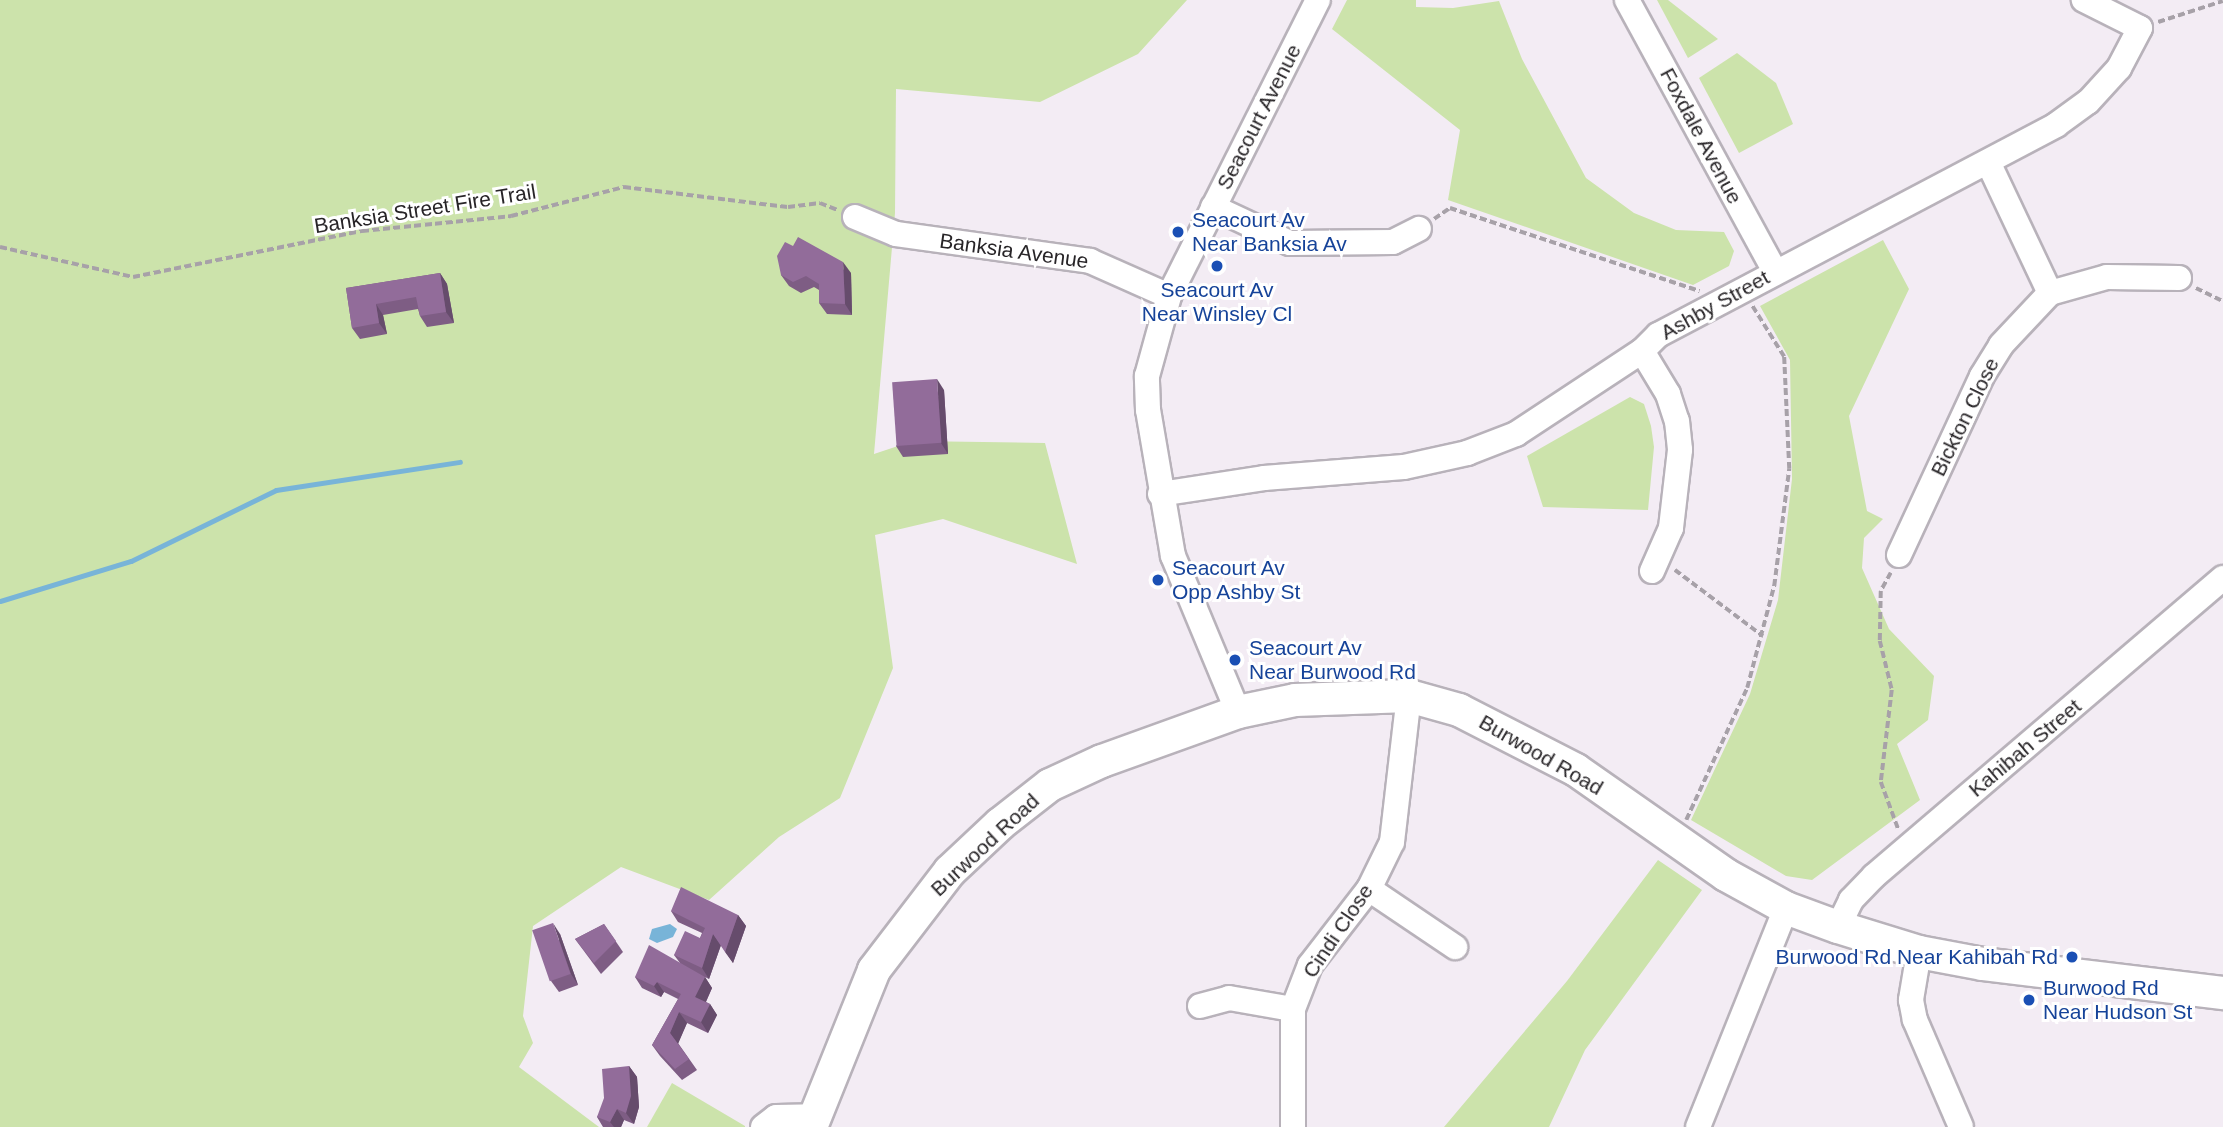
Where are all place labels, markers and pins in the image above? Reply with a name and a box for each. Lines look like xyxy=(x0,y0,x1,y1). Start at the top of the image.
place label: Seacourt Av Near Banksia Av xyxy=(1192,207,1348,257)
marker: Seacourt Av Near Banksia Av xyxy=(1170,224,1186,240)
marker: Seacourt Av Near Winsley Cl xyxy=(1209,258,1225,274)
place label: Seacourt Av Near Winsley Cl xyxy=(1142,277,1292,327)
place label: Seacourt Av Opp Ashby St xyxy=(1172,555,1302,605)
marker: Seacourt Av Opp Ashby St xyxy=(1150,572,1166,588)
place label: Seacourt Av Near Burwood Rd xyxy=(1249,635,1416,685)
marker: Seacourt Av Near Burwood Rd xyxy=(1227,652,1243,668)
place label: Burwood Rd Near Kahibah Rd xyxy=(1776,944,2058,970)
marker: Burwood Rd Near Kahibah Rd xyxy=(2064,949,2080,965)
place label: Burwood Rd Near Hudson St xyxy=(2043,975,2192,1025)
marker: Burwood Rd Near Hudson St xyxy=(2021,992,2037,1008)

